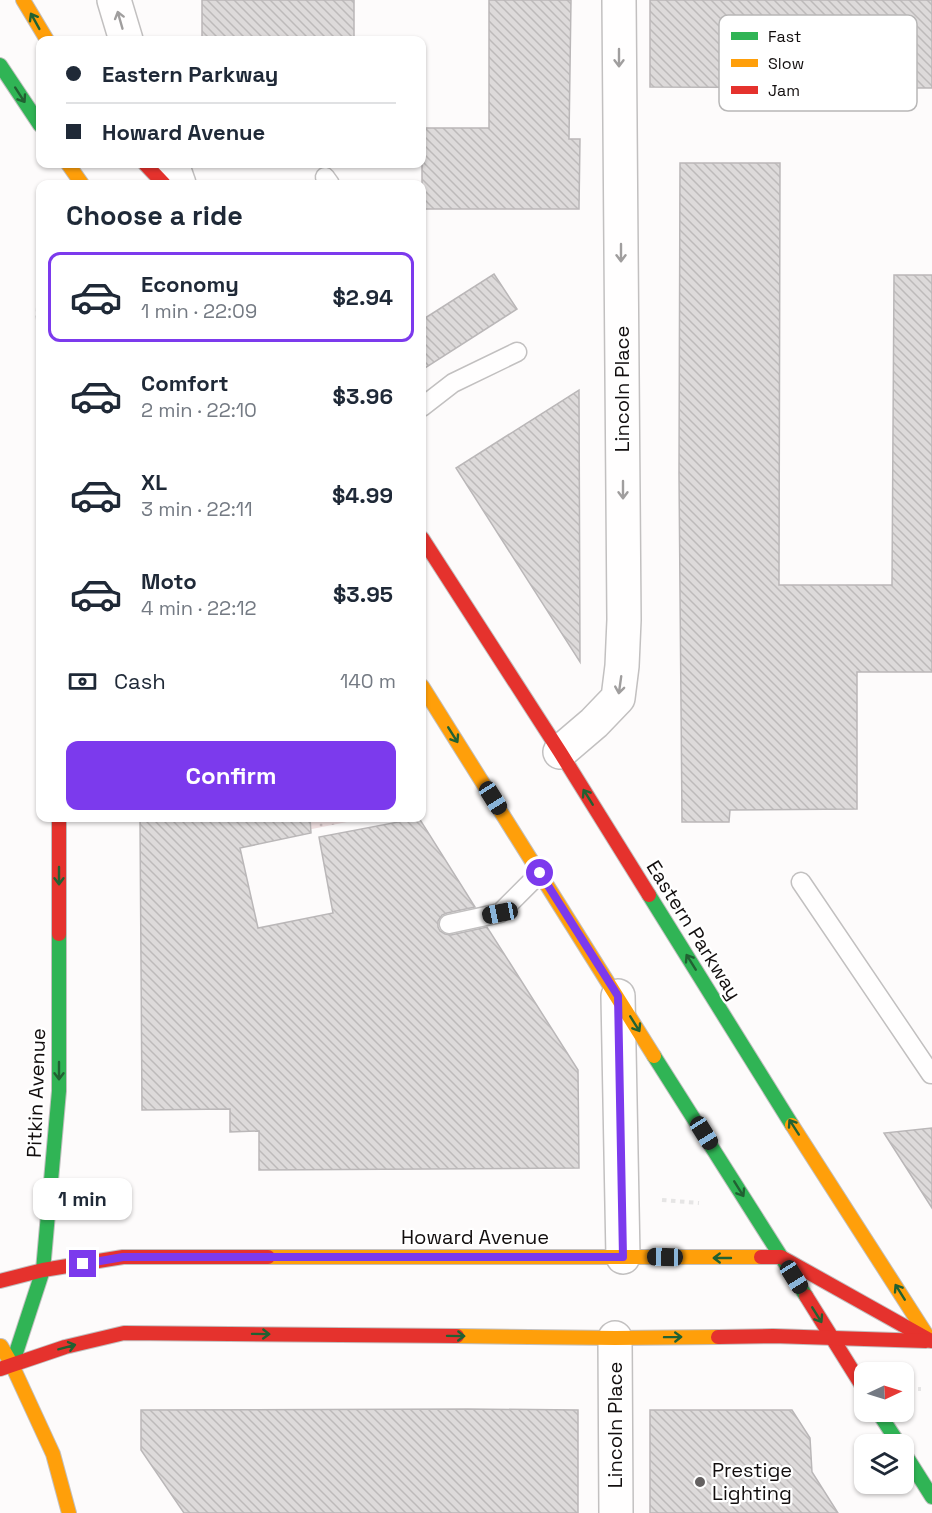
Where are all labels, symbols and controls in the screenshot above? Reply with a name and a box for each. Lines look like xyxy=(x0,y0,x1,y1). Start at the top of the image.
one-way arrow xyxy=(114,11,125,30)
one-way arrow xyxy=(29,12,40,30)
legend xyxy=(719,15,917,111)
text: Fast xyxy=(768,26,801,47)
one-way arrow xyxy=(613,48,625,68)
text: Slow xyxy=(768,53,804,74)
text: Eastern Parkway xyxy=(102,60,278,88)
text: Jam xyxy=(768,80,800,101)
one-way arrow xyxy=(14,87,26,103)
text: Howard Avenue xyxy=(102,118,265,146)
text: Choose a ride xyxy=(66,198,243,233)
one-way arrow xyxy=(615,243,627,263)
icon: car xyxy=(69,270,123,324)
text: Economy xyxy=(141,270,239,298)
text: $2.94 xyxy=(332,283,393,311)
text: 1 min · 22:09 xyxy=(141,298,257,324)
street label: Lincoln Place xyxy=(609,326,635,452)
icon: car xyxy=(69,369,123,423)
text: Comfort xyxy=(141,369,229,397)
text: $3.96 xyxy=(333,382,393,410)
text: 2 min · 22:10 xyxy=(141,397,257,423)
icon: car xyxy=(69,468,123,522)
text: XL xyxy=(141,468,167,496)
one-way arrow xyxy=(617,480,628,500)
text: $4.99 xyxy=(332,481,393,509)
text: 3 min · 22:11 xyxy=(141,496,253,522)
icon: car xyxy=(69,567,123,621)
text: Moto xyxy=(141,567,197,595)
text: $3.95 xyxy=(333,580,393,608)
text: 4 min · 22:12 xyxy=(141,595,257,621)
icon: cash xyxy=(66,665,99,698)
text: Cash xyxy=(114,667,166,695)
text: 140 m xyxy=(340,668,396,694)
one-way arrow xyxy=(614,675,625,695)
one-way arrow xyxy=(447,726,459,743)
button: Confirm xyxy=(66,741,396,810)
car xyxy=(476,778,510,818)
one-way arrow xyxy=(581,788,594,805)
street label: Eastern Parkway xyxy=(641,855,747,1005)
route start xyxy=(526,859,553,886)
one-way arrow xyxy=(53,865,65,885)
car xyxy=(481,901,519,925)
one-way arrow xyxy=(684,954,696,971)
one-way arrow xyxy=(630,1015,642,1032)
street label: Pitkin Avenue xyxy=(21,1028,51,1158)
one-way arrow xyxy=(53,1060,65,1080)
car xyxy=(687,1113,721,1153)
one-way arrow xyxy=(788,1119,801,1136)
callout: 1 min xyxy=(34,1177,132,1219)
one-way arrow xyxy=(733,1180,745,1197)
text: 1 min xyxy=(58,1186,107,1212)
street label: Howard Avenue xyxy=(401,1224,549,1250)
car xyxy=(647,1248,683,1266)
route end xyxy=(69,1250,96,1277)
one-way arrow xyxy=(713,1252,733,1264)
car xyxy=(777,1257,811,1297)
one-way arrow xyxy=(893,1283,906,1300)
one-way arrow xyxy=(812,1306,824,1323)
one-way arrow xyxy=(250,1328,270,1340)
one-way arrow xyxy=(445,1330,465,1342)
one-way arrow xyxy=(663,1331,683,1343)
one-way arrow xyxy=(57,1340,76,1352)
street label: Lincoln Place xyxy=(602,1362,628,1488)
north arrow xyxy=(854,1362,914,1422)
map controls xyxy=(854,1362,914,1494)
button: layers xyxy=(854,1434,914,1494)
place label: Prestige Lighting xyxy=(712,1457,792,1506)
marker: Prestige Lighting xyxy=(693,1475,707,1489)

